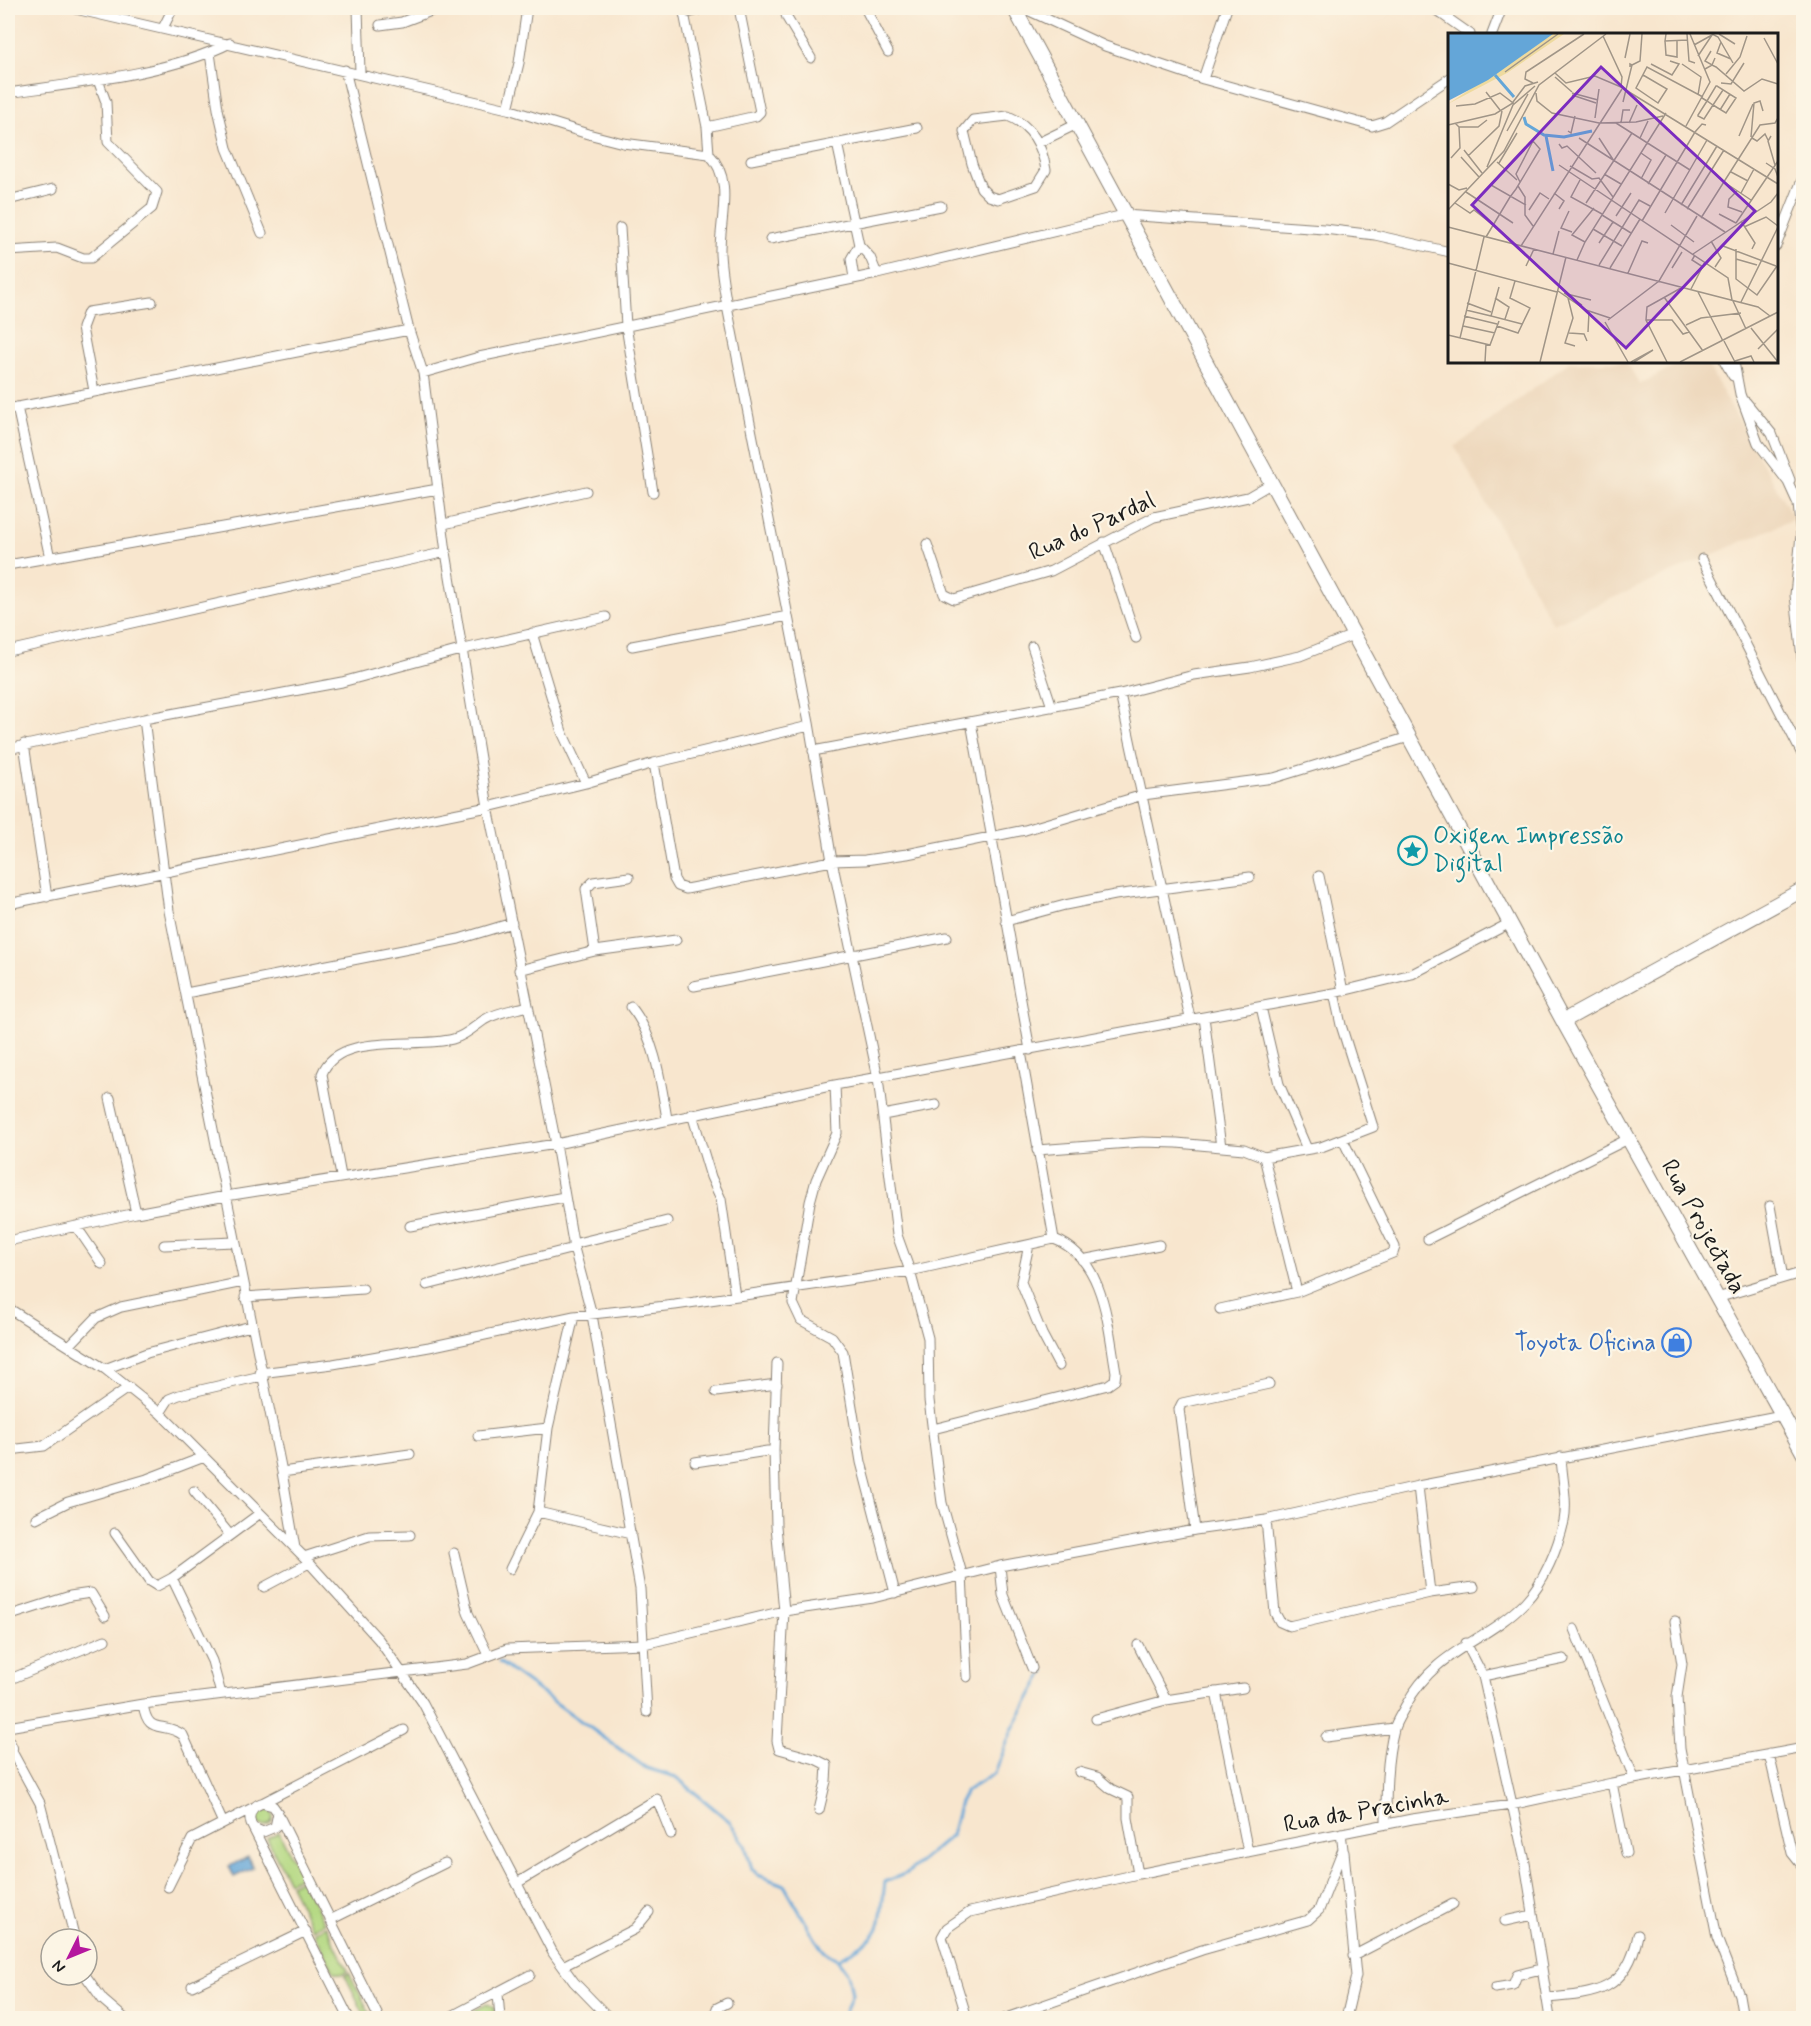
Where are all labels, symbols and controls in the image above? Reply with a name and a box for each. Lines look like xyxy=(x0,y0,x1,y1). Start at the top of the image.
inset map xyxy=(1448,33,1778,363)
street label: Rua do Pardal xyxy=(1024,485,1160,569)
place label: Oxigen Impressão Digital xyxy=(1433,821,1624,883)
place icon: Oxigen Impressão Digital xyxy=(1396,834,1428,866)
street label: Rua Projectada xyxy=(1653,1154,1753,1300)
shop icon: Toyota Oficina xyxy=(1661,1327,1693,1359)
place label: Toyota Oficina xyxy=(1514,1328,1656,1359)
street label: Rua da Pracinha xyxy=(1281,1781,1452,1841)
north arrow xyxy=(39,1927,99,1987)
text: N xyxy=(48,1955,70,1977)

